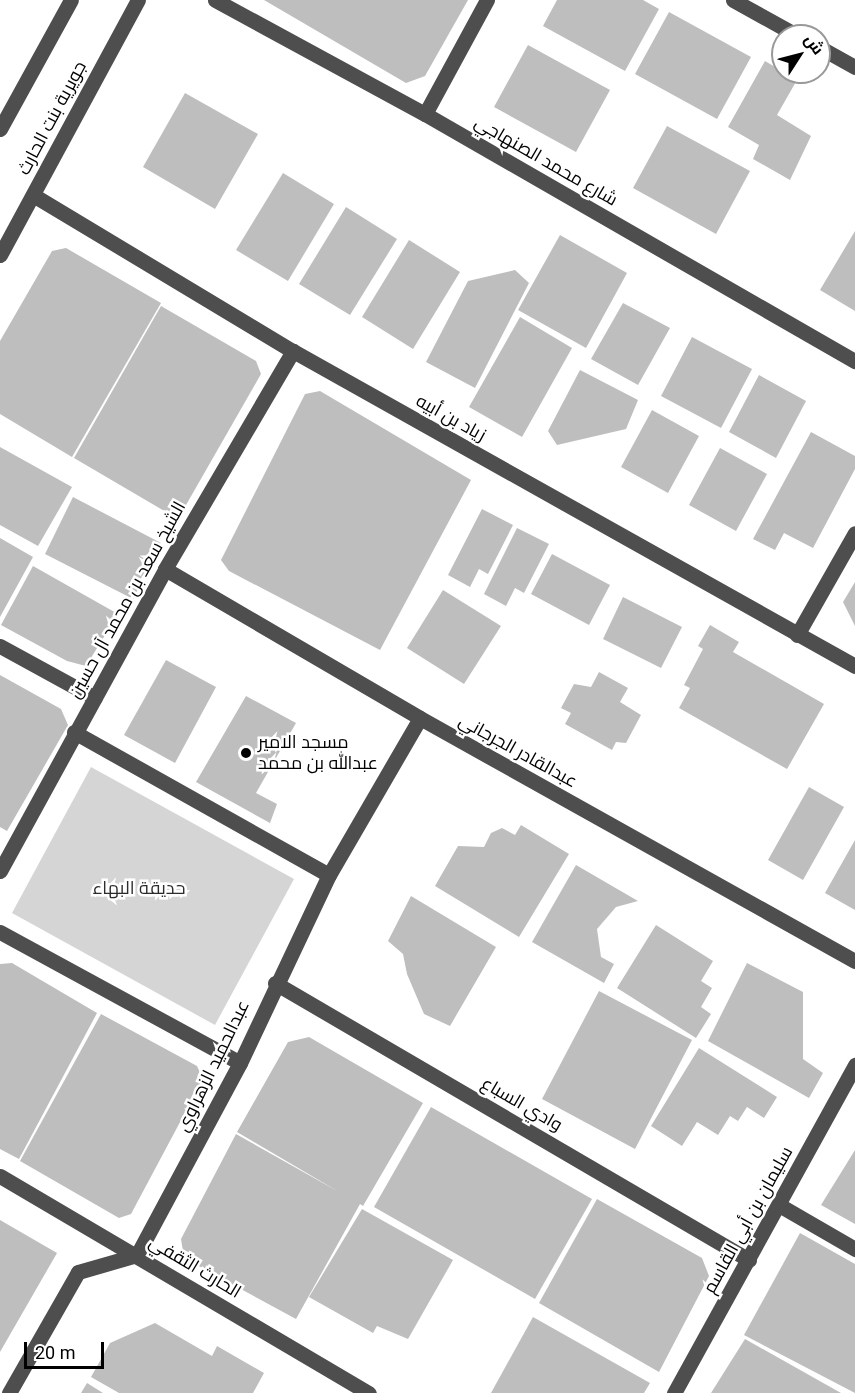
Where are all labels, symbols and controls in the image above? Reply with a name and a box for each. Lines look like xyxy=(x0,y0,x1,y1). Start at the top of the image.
north arrow xyxy=(771,24,831,84)
text: ش xyxy=(801,30,828,58)
street label: جويرية بنت الحارث xyxy=(13,57,91,179)
street label: شارع محمد الصنهاجي xyxy=(471,111,621,211)
street label: زياد بن أبيه xyxy=(412,390,490,446)
street label: الشيخ سعد بن محمد آل حسين xyxy=(64,498,190,702)
street label: عبدالقادر الجرجاني xyxy=(455,710,581,792)
place label: مسجد الامير عبدالله بن محمد xyxy=(258,732,378,774)
marker: مسجد الامير عبدالله بن محمد xyxy=(239,746,253,760)
park label: حديقة البهاء xyxy=(93,877,185,899)
street label: عبدالحميد الزهراوي xyxy=(172,997,254,1135)
street label: وادي السباع xyxy=(478,1072,566,1136)
street label: سليمان بن أبي القاسم xyxy=(699,1143,797,1297)
street label: الحارث الثقفي xyxy=(145,1231,245,1303)
scale bar xyxy=(27,1330,106,1368)
text: 20 m xyxy=(35,1342,75,1363)

